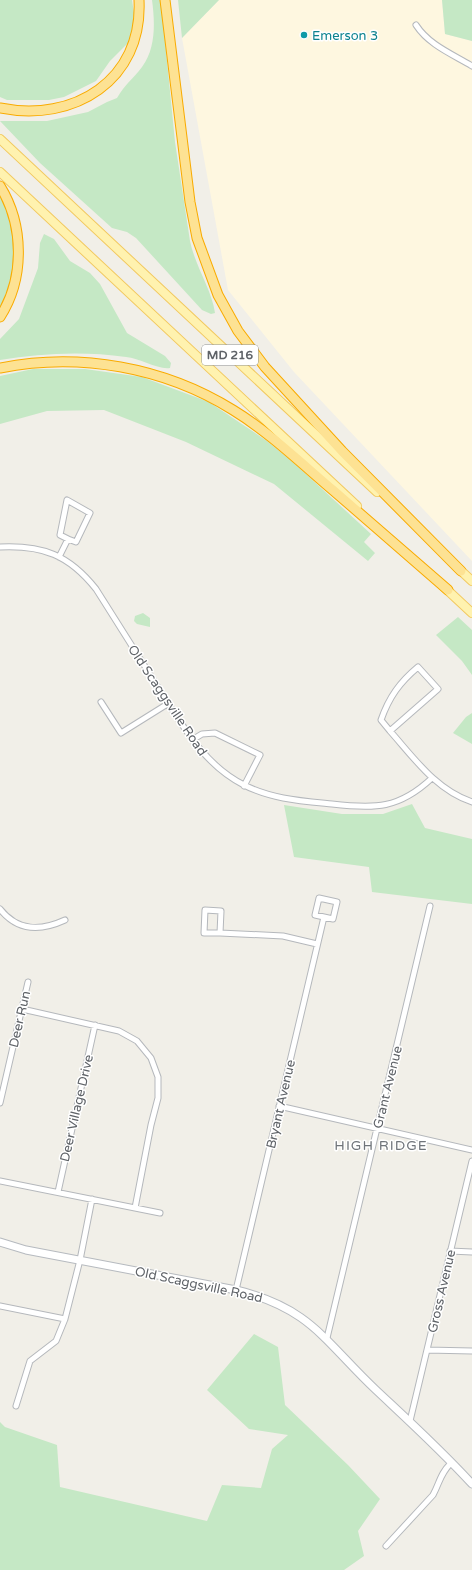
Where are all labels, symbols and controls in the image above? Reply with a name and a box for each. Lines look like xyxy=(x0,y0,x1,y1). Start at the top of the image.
place label: Emerson 3 xyxy=(312,28,378,44)
marker: Emerson 3 xyxy=(299,30,309,40)
road number: MD 216 xyxy=(202,345,258,365)
street label: Old Scaggsville Road xyxy=(124,642,210,759)
street label: Deer Run xyxy=(6,989,34,1049)
street label: Grant Avenue xyxy=(370,1044,406,1130)
street label: Deer Village Drive xyxy=(57,1053,97,1163)
street label: Bryant Avenue xyxy=(263,1058,299,1150)
district label: HIGH RIDGE xyxy=(334,1137,428,1154)
street label: Gross Avenue xyxy=(425,1248,459,1334)
street label: Old Scaggsville Road xyxy=(133,1264,264,1306)

